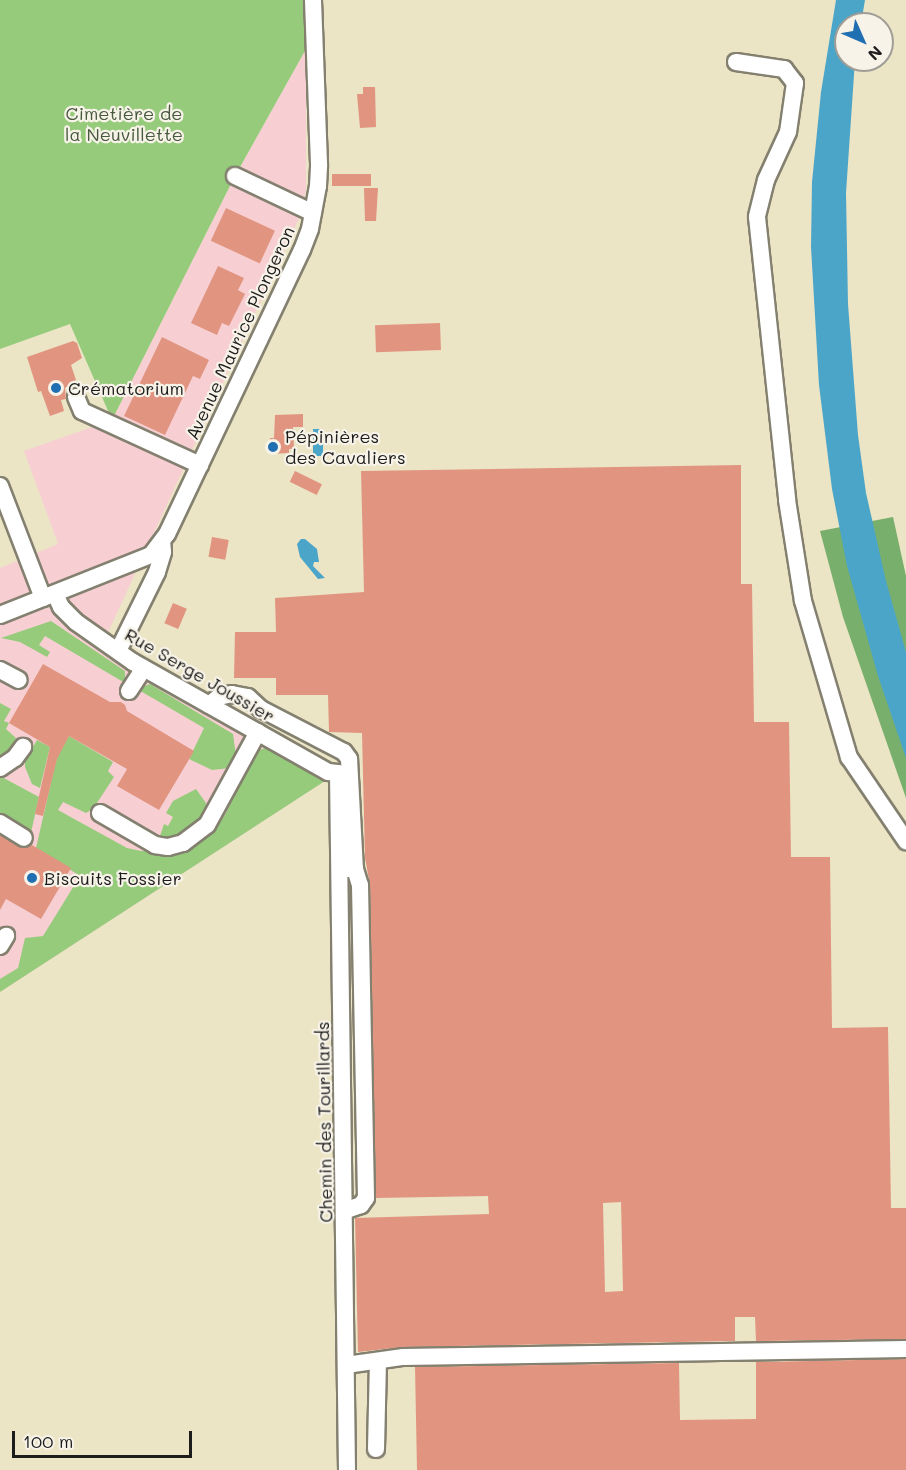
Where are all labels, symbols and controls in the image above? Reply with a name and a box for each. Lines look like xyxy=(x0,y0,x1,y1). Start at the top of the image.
north arrow xyxy=(834,12,894,72)
text: N xyxy=(864,42,887,65)
park label: Cimetière de la Neuvillette xyxy=(65,103,183,146)
street label: Avenue Maurice Plongeron xyxy=(181,223,299,443)
place label: Crématorium xyxy=(68,377,184,399)
marker: Crématorium xyxy=(49,381,63,395)
place label: Pépinières des Cavaliers xyxy=(285,426,406,468)
marker: Pépinières des Cavaliers xyxy=(266,440,280,454)
street label: Rue Serge Joussier xyxy=(121,623,279,727)
place label: Biscuits Fossier xyxy=(44,867,182,889)
marker: Biscuits Fossier xyxy=(25,871,39,885)
street label: Chemin des Tourillards xyxy=(311,1021,337,1223)
scale bar xyxy=(15,1419,195,1457)
text: 100 m xyxy=(23,1429,73,1453)

